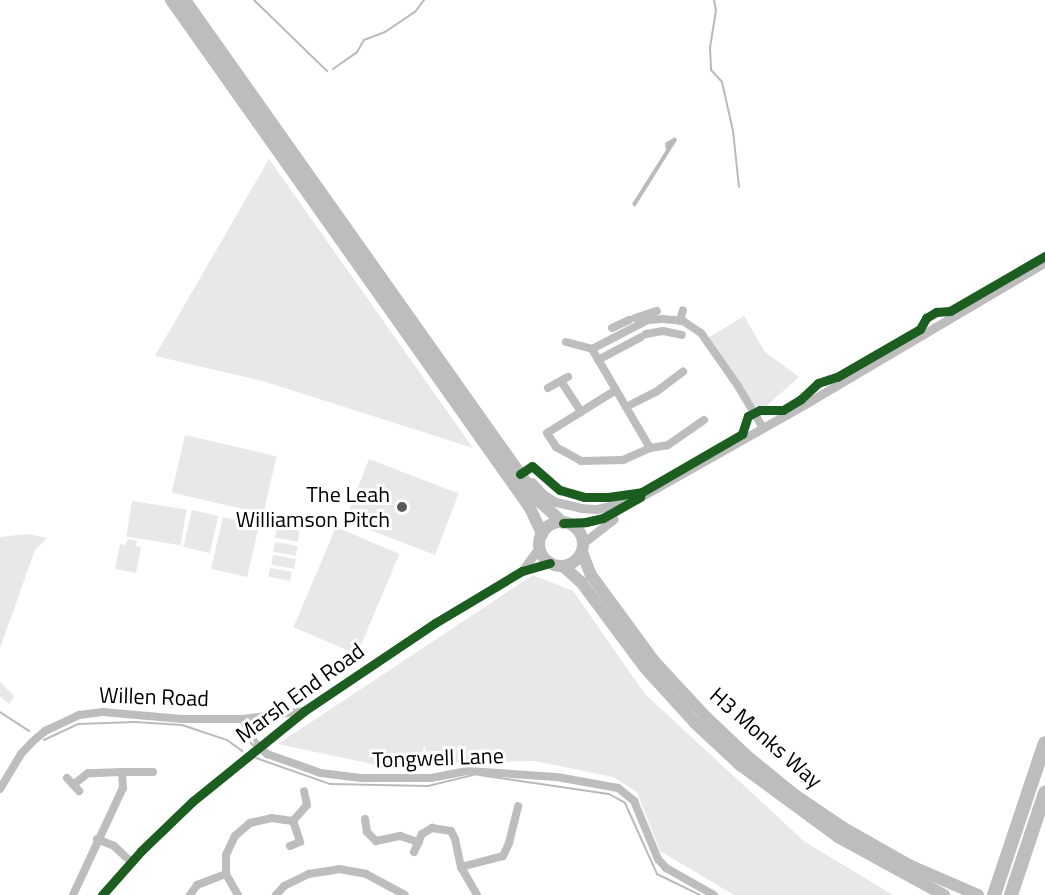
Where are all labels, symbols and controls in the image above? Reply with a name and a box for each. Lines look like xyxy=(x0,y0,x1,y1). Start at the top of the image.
place label: The Leah Williamson Pitch xyxy=(236,481,390,532)
marker: The Leah Williamson Pitch xyxy=(395,500,409,514)
street label: Marsh End Road xyxy=(231,638,369,748)
street label: Willen Road xyxy=(99,682,209,712)
street label: H3 Monks Way xyxy=(704,682,828,794)
street label: Tongwell Lane xyxy=(372,743,504,773)

